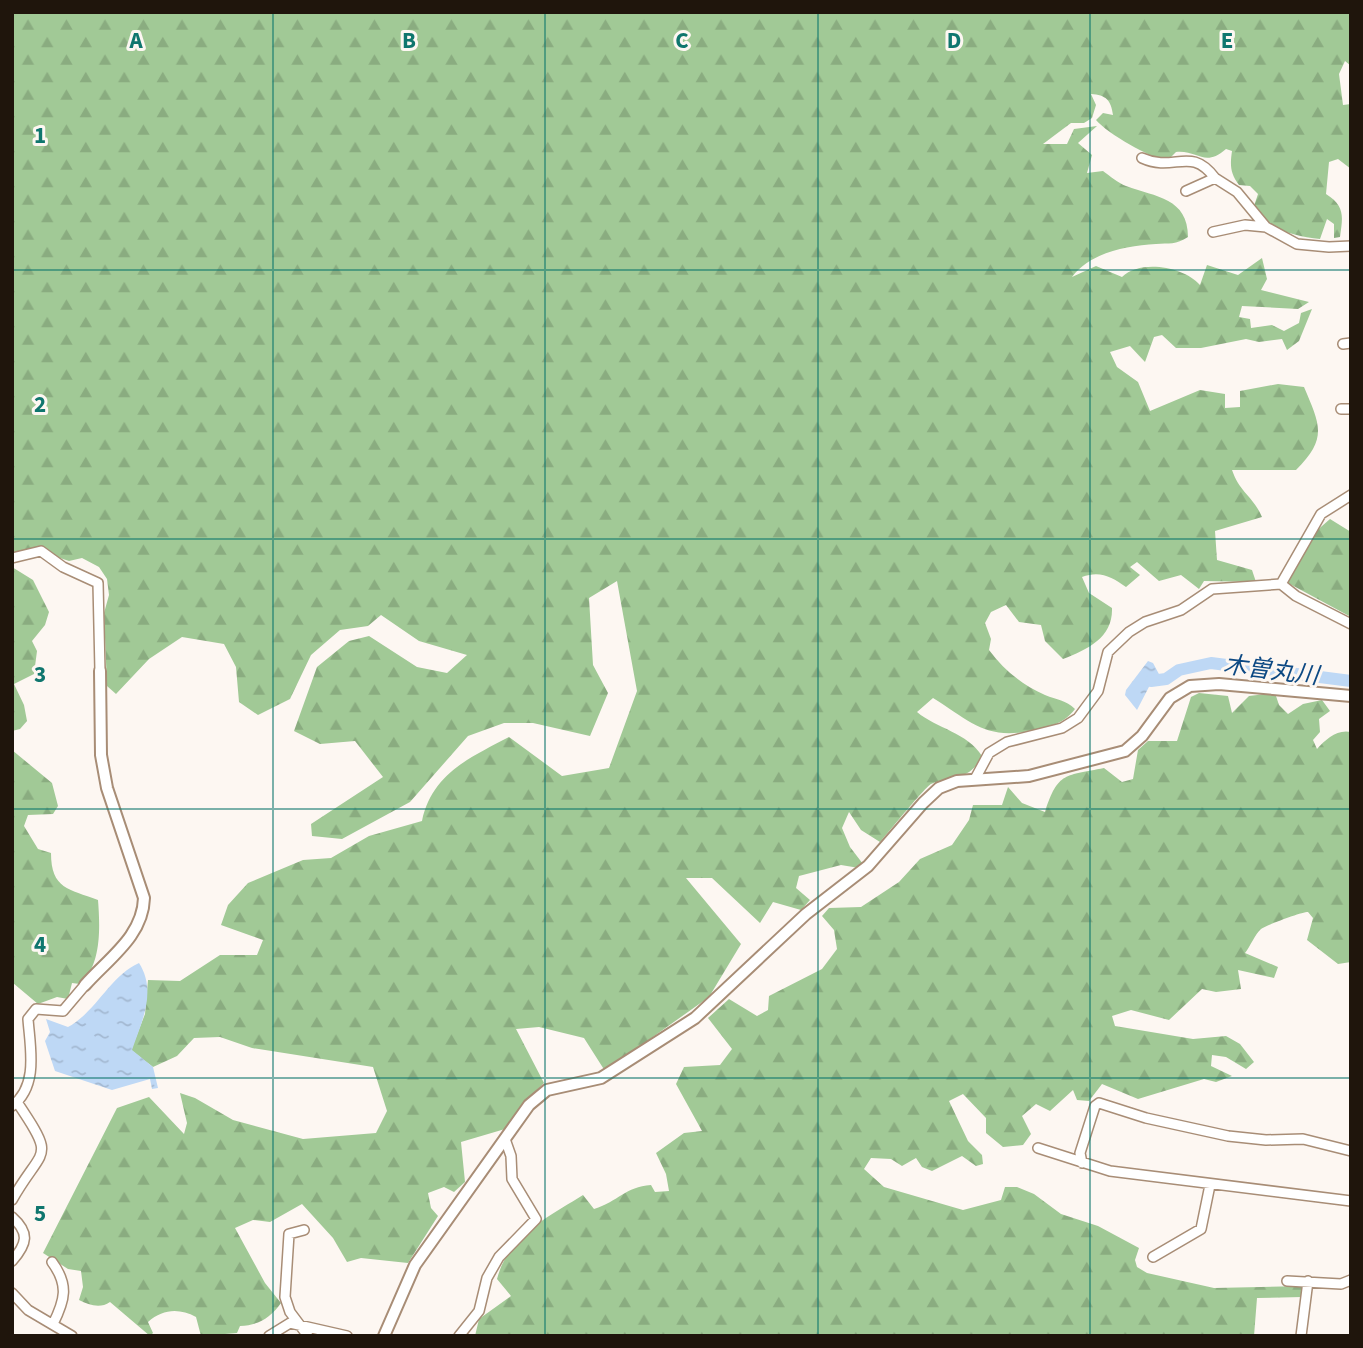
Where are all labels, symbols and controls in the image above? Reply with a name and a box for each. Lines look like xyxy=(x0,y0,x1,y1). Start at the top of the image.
text: A xyxy=(128,24,143,57)
text: B xyxy=(402,24,416,57)
text: C xyxy=(675,24,689,57)
text: D xyxy=(947,24,961,57)
text: E xyxy=(1221,24,1233,57)
text: 1 xyxy=(34,119,46,152)
text: 2 xyxy=(34,388,46,421)
water label: 木曽丸川 xyxy=(1221,647,1324,694)
text: 3 xyxy=(34,658,46,691)
text: 4 xyxy=(34,928,46,961)
text: 5 xyxy=(34,1197,46,1230)

